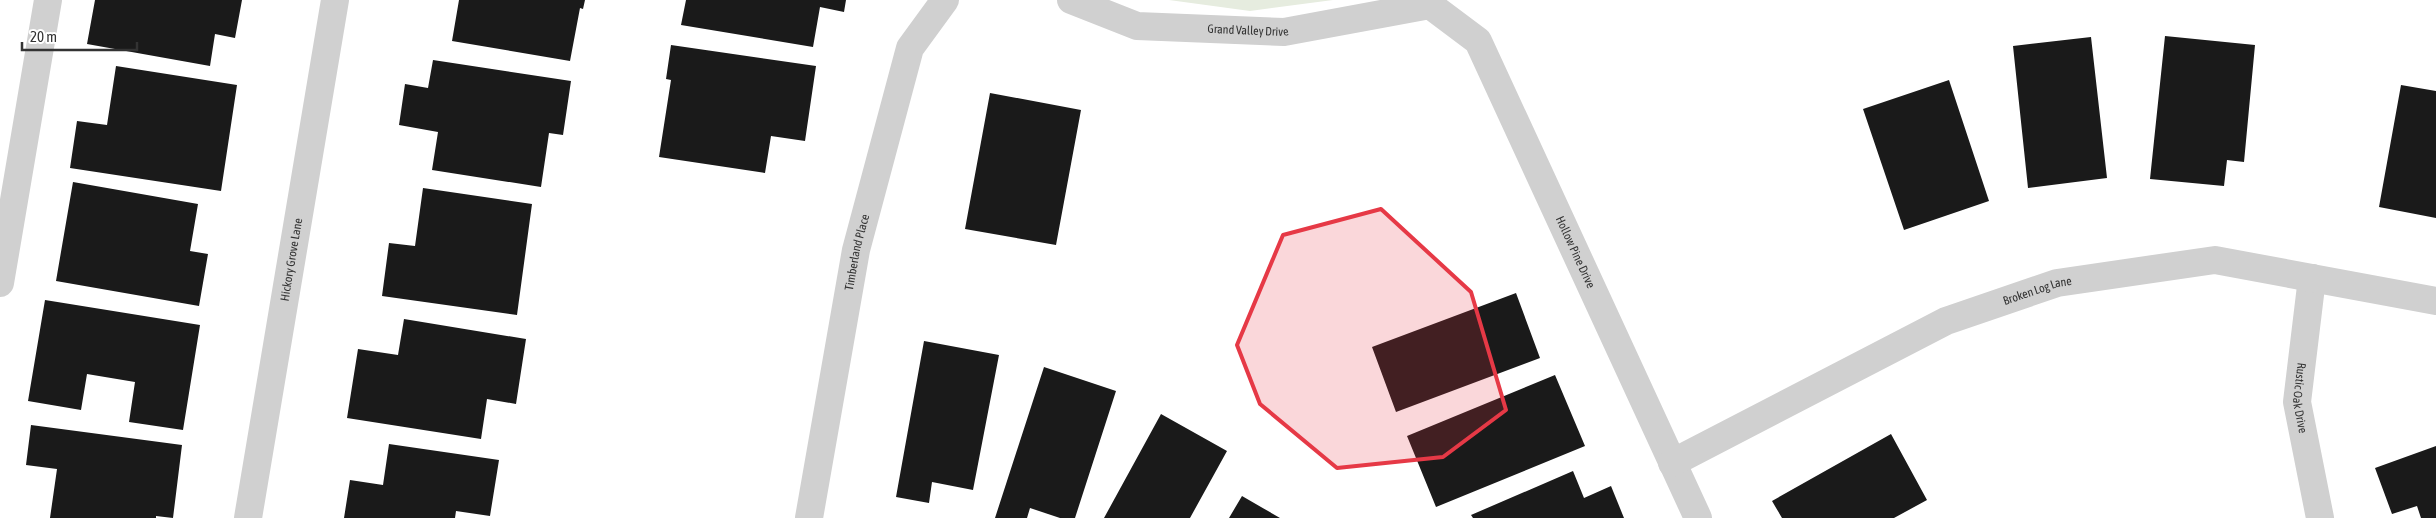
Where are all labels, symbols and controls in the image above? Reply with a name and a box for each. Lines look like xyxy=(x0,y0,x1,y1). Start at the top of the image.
scale bar xyxy=(22,20,138,52)
street label: Grand Valley Drive xyxy=(1207,22,1290,39)
text: 20 m xyxy=(30,28,57,45)
street label: Timberland Place xyxy=(842,213,872,292)
street label: Hollow Pine Drive xyxy=(1553,214,1598,290)
street label: Hickory Grove Lane xyxy=(278,217,305,302)
street label: Broken Log Lane xyxy=(2001,274,2073,308)
street label: Rustic Oak Drive xyxy=(2290,362,2310,434)

